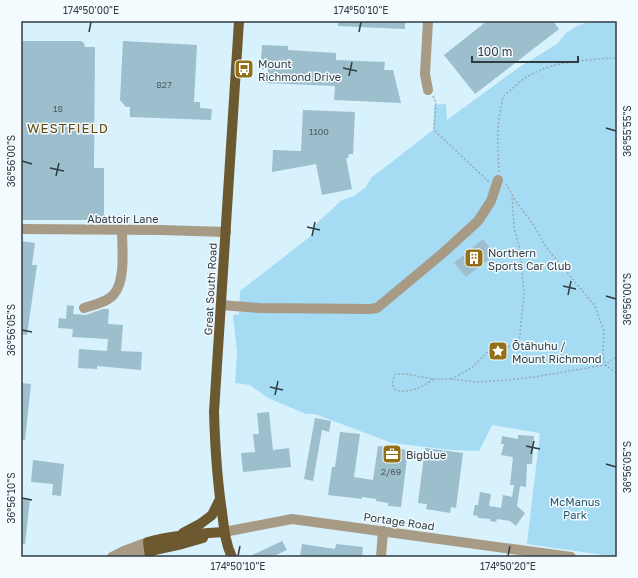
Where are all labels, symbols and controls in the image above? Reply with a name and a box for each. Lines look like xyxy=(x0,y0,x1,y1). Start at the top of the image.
text: 174°50'00"E xyxy=(63,4,119,16)
text: 174°50'10"E xyxy=(334,4,388,16)
scale bar xyxy=(472,38,578,64)
text: 100 m xyxy=(478,44,512,59)
place label: Mount Richmond Drive xyxy=(258,57,341,83)
bus stop icon: Mount Richmond Drive xyxy=(233,58,255,80)
house number: 827 xyxy=(156,79,172,90)
house number: 18 xyxy=(53,103,63,114)
text: 36°55'55"S xyxy=(621,105,633,157)
district label: WESTFIELD xyxy=(27,120,109,136)
house number: 1100 xyxy=(309,126,329,137)
text: 36°56'00"S xyxy=(5,135,17,187)
street label: Abattoir Lane xyxy=(87,212,159,225)
street label: Great South Road xyxy=(201,242,219,336)
place label: Northern Sports Car Club xyxy=(488,246,571,272)
building icon: Northern Sports Car Club xyxy=(463,247,485,269)
text: 36°56'00"S xyxy=(621,273,633,325)
text: 36°56'05"S xyxy=(5,304,17,356)
place label: Ōtāhuhu / Mount Richmond xyxy=(512,339,602,365)
place icon: Ōtāhuhu / Mount Richmond xyxy=(487,340,509,362)
text: 36°56'05"S xyxy=(621,441,633,493)
office icon: Bigblue xyxy=(381,443,403,465)
place label: Bigblue xyxy=(406,448,446,461)
house number: 2/69 xyxy=(381,466,401,477)
text: 36°56'10"S xyxy=(5,472,17,524)
park label: McManus Park xyxy=(550,495,600,521)
street label: Portage Road xyxy=(363,510,435,532)
text: 174°50'10"E xyxy=(211,560,265,572)
text: 174°50'20"E xyxy=(480,560,536,572)

